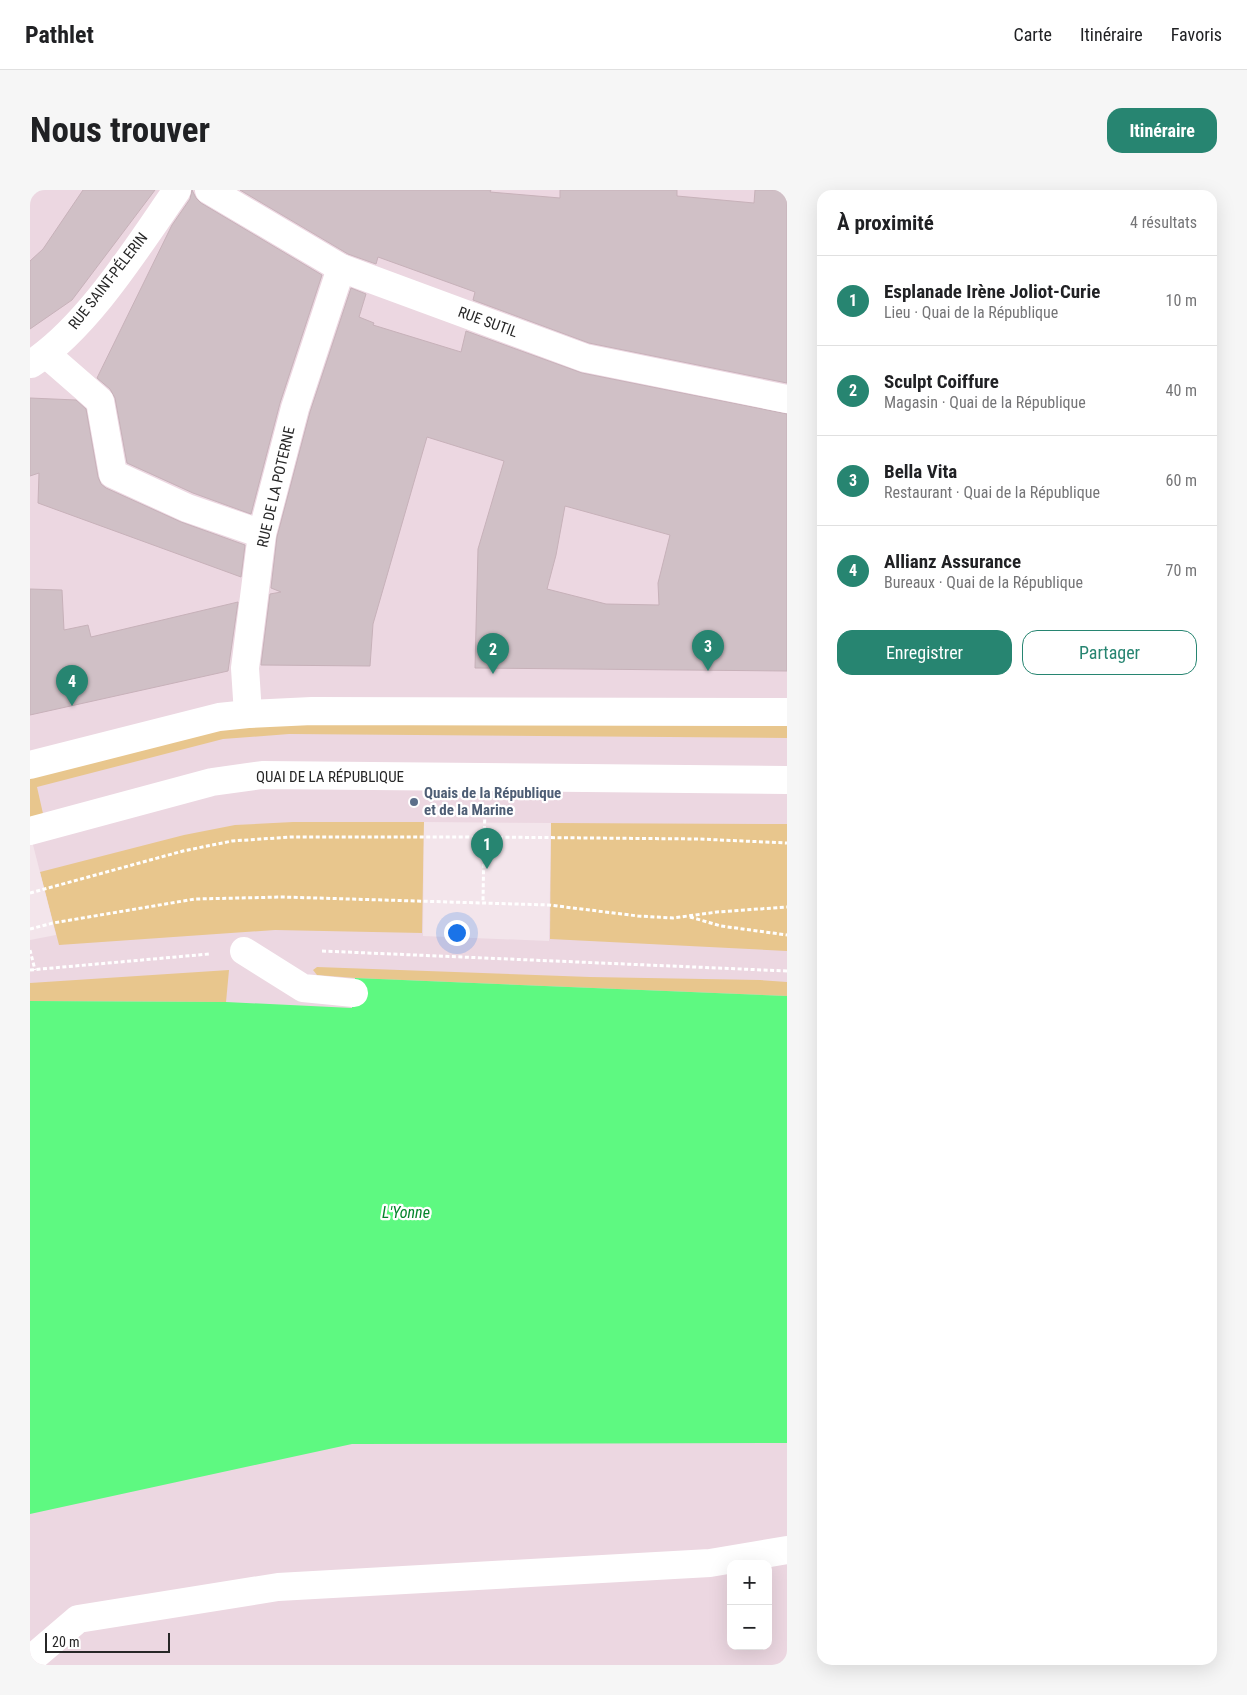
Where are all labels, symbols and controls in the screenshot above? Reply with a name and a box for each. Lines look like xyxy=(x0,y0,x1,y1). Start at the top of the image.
text: Pathlet xyxy=(25,21,94,49)
text: Carte xyxy=(1013,24,1052,45)
text: Itinéraire xyxy=(1080,24,1143,45)
text: Favoris xyxy=(1171,24,1222,45)
button: Itinéraire xyxy=(1107,108,1217,153)
text: Nous trouver xyxy=(30,110,210,151)
text: À proximité xyxy=(837,211,934,235)
text: 4 résultats xyxy=(1130,213,1197,232)
street label: RUE SAINT-PÉLERIN xyxy=(65,229,151,333)
text: Esplanade Irène Joliot-Curie xyxy=(884,280,1100,303)
text: 1 xyxy=(849,291,857,310)
text: 10 m xyxy=(1165,291,1197,310)
street label: RUE SUTIL xyxy=(456,303,520,341)
text: Lieu · Quai de la République xyxy=(884,303,1058,322)
text: Sculpt Coiffure xyxy=(884,370,999,393)
text: 2 xyxy=(849,381,857,400)
text: 40 m xyxy=(1165,381,1197,400)
text: Magasin · Quai de la République xyxy=(884,393,1086,412)
street label: RUE DE LA POTERNE xyxy=(253,425,299,549)
text: Bella Vita xyxy=(884,460,957,483)
text: 3 xyxy=(849,471,857,490)
text: 60 m xyxy=(1165,471,1197,490)
text: Restaurant · Quai de la République xyxy=(884,483,1100,502)
text: Allianz Assurance xyxy=(884,550,1021,573)
text: 4 xyxy=(849,561,857,580)
text: 70 m xyxy=(1165,561,1197,580)
text: Bureaux · Quai de la République xyxy=(884,573,1083,592)
pin: 3 xyxy=(692,630,724,671)
button: Enregistrer xyxy=(837,630,1012,675)
button: Partager xyxy=(1022,630,1197,675)
pin: 2 xyxy=(477,633,509,674)
pin: 4 xyxy=(56,665,88,706)
street label: QUAI DE LA RÉPUBLIQUE xyxy=(256,768,404,786)
place label: Quais de la République et de la Marine xyxy=(424,784,561,819)
marker: Quais de la République et de la Marine xyxy=(408,796,420,808)
pin: 1 xyxy=(471,828,503,869)
your location xyxy=(444,920,470,946)
water label: L'Yonne xyxy=(382,1203,430,1222)
map controls xyxy=(727,1560,772,1650)
button: + xyxy=(727,1560,772,1605)
button: − xyxy=(727,1605,772,1650)
scale bar xyxy=(45,1630,170,1653)
text: 20 m xyxy=(52,1634,80,1650)

